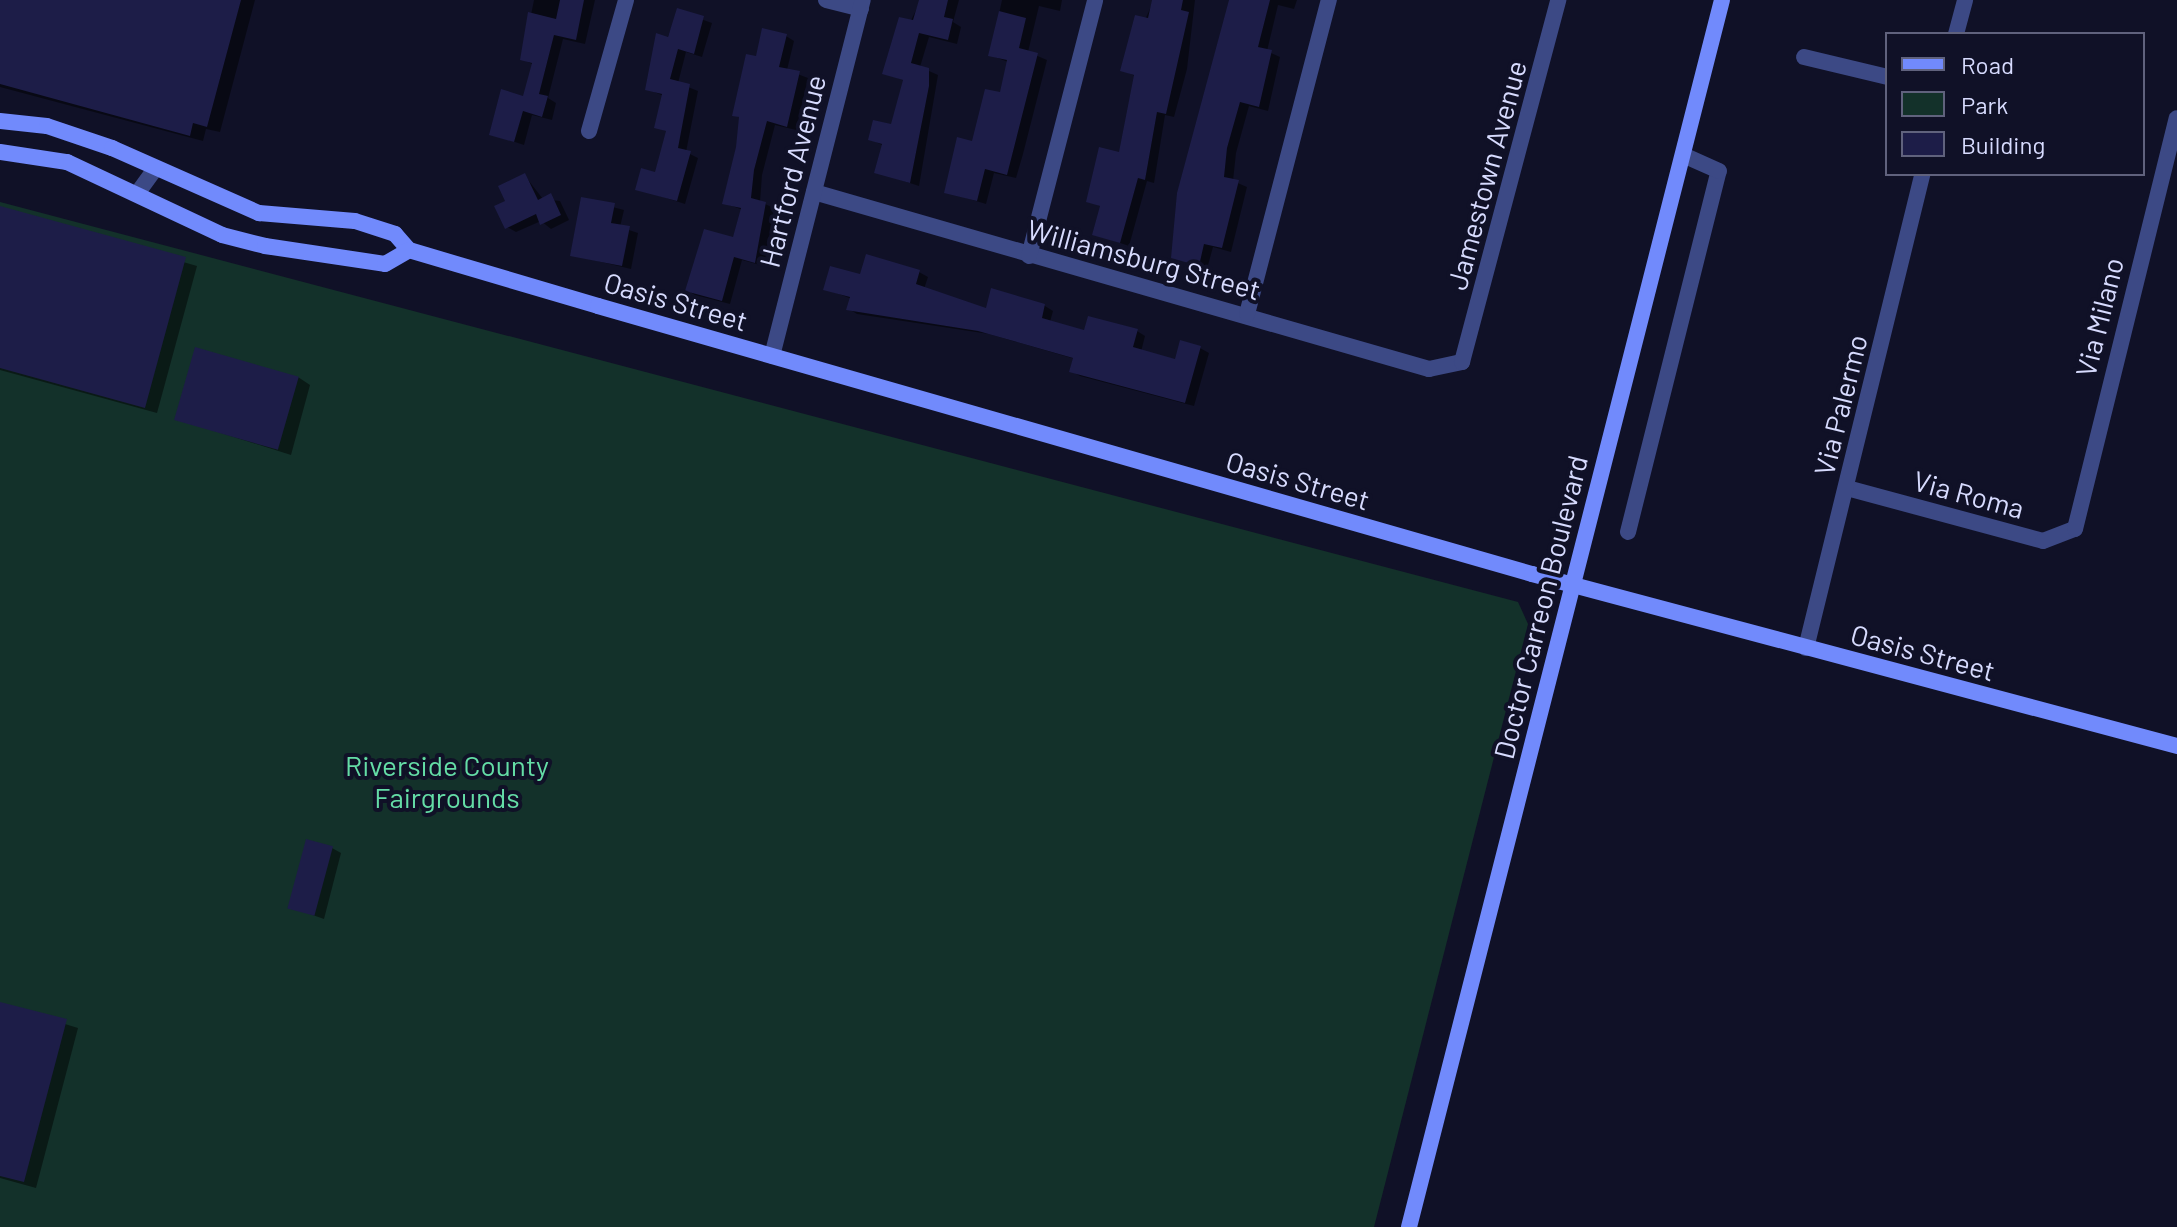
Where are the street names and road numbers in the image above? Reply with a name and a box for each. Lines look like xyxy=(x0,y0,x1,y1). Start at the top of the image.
street label: Jamestown Avenue xyxy=(1439,57,1533,293)
street label: Hartford Avenue xyxy=(752,71,832,271)
street label: Williamsburg Street xyxy=(1024,212,1264,306)
street label: Via Milano xyxy=(2068,254,2130,380)
street label: Oasis Street xyxy=(600,265,752,337)
street label: Via Palermo xyxy=(1806,331,1874,479)
street label: Oasis Street xyxy=(1222,444,1374,516)
street label: Doctor Carreon Boulevard xyxy=(1486,452,1594,762)
street label: Via Roma xyxy=(1910,463,2028,525)
street label: Oasis Street xyxy=(1847,617,1999,687)

